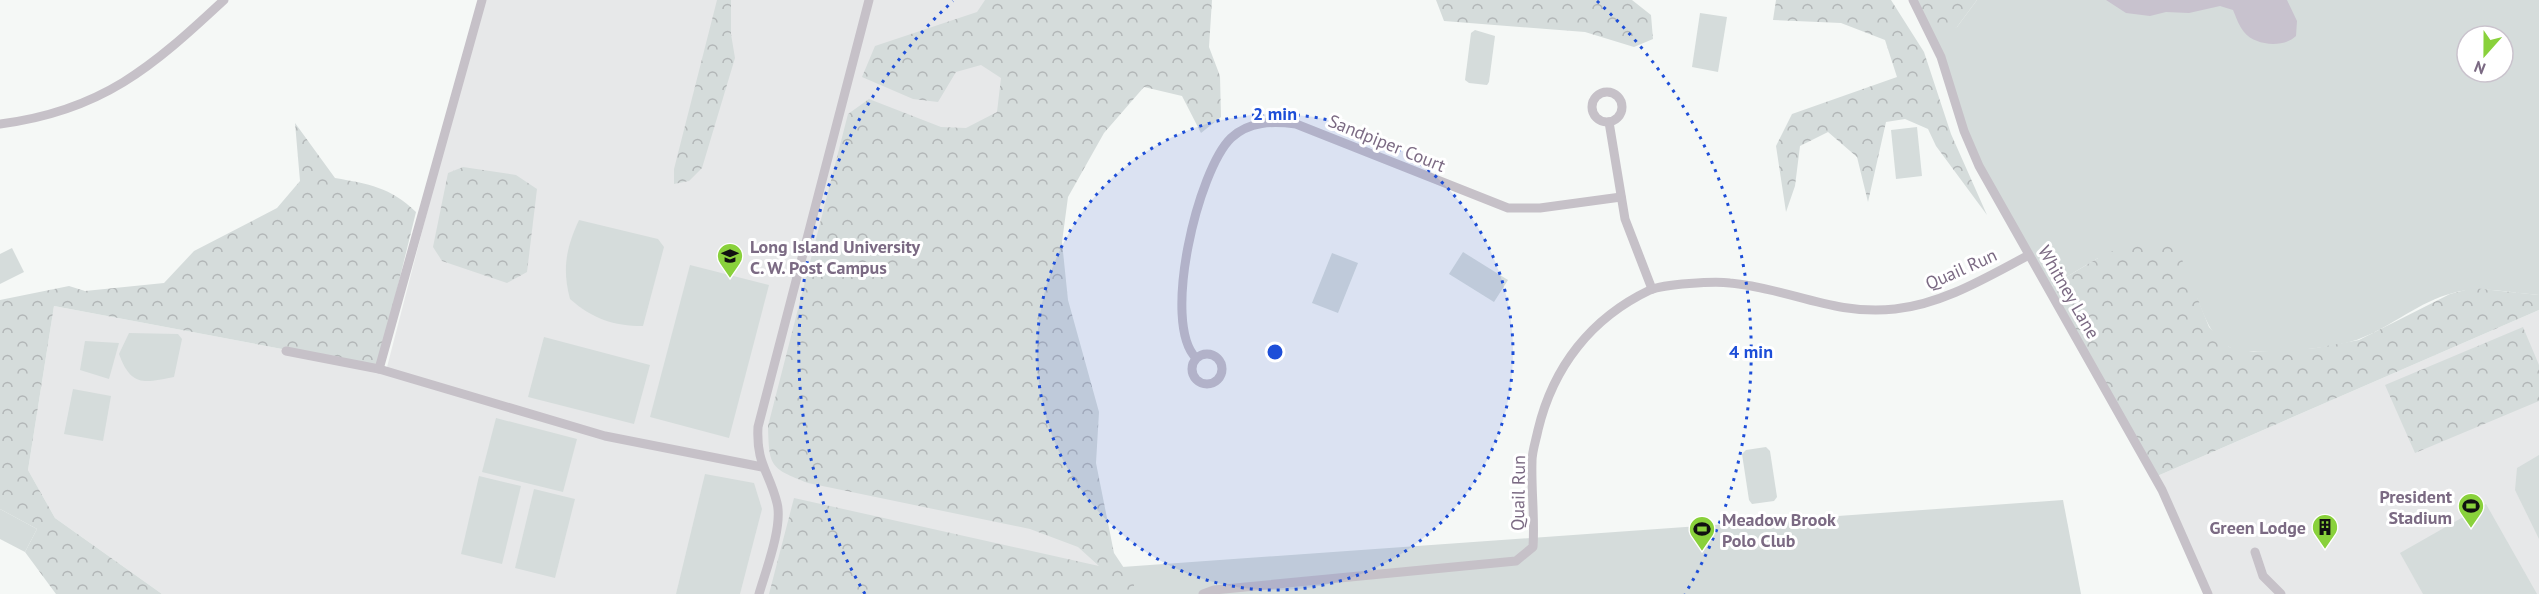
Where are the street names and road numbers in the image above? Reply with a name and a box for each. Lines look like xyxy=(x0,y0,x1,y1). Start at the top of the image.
street label: Sandpiper Court xyxy=(1325,109,1449,177)
street label: Whitney Lane xyxy=(2033,241,2105,343)
street label: Quail Run xyxy=(1922,243,2000,295)
street label: Quail Run xyxy=(1506,455,1530,531)

